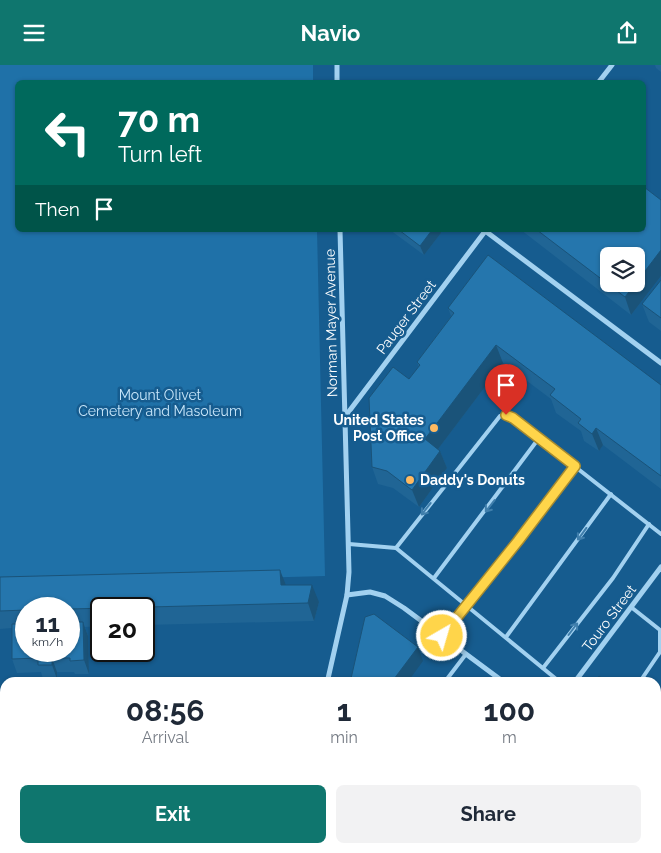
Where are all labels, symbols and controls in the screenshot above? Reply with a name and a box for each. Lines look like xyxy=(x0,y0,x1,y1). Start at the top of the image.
icon: menu xyxy=(20,19,48,47)
icon: share xyxy=(613,19,641,47)
text: Navio xyxy=(301,20,360,46)
text: 70 m xyxy=(118,99,200,140)
icon: left xyxy=(35,100,100,165)
text: Turn left xyxy=(118,141,202,167)
icon: arrive xyxy=(90,195,118,223)
text: Then xyxy=(35,198,80,220)
map controls xyxy=(600,247,645,292)
button: layers xyxy=(600,247,645,292)
street label: Norman Mayer Avenue xyxy=(322,249,340,397)
street label: Pauger Street xyxy=(373,277,439,357)
pin xyxy=(485,364,527,415)
icon: arrive xyxy=(492,371,520,399)
park label: Mount Olivet Cemetery and Masoleum xyxy=(78,387,242,419)
place label: United States Post Office xyxy=(333,412,425,444)
marker: United States Post Office xyxy=(428,422,440,434)
place label: Daddy's Donuts xyxy=(420,472,525,488)
marker: Daddy's Donuts xyxy=(404,474,416,486)
one-way arrow xyxy=(484,499,495,512)
one-way arrow xyxy=(421,502,432,515)
one-way arrow xyxy=(577,526,587,540)
street label: Touro Street xyxy=(579,581,639,654)
speed limit sign: 20 xyxy=(90,597,155,662)
text: 11 xyxy=(35,608,60,638)
position arrow xyxy=(415,609,467,661)
one-way arrow xyxy=(568,623,579,636)
text: km/h xyxy=(32,635,63,649)
text: 08:56 xyxy=(126,693,205,728)
text: 1 xyxy=(337,693,351,728)
text: 100 xyxy=(484,693,535,728)
text: Arrival xyxy=(142,728,189,747)
text: min xyxy=(330,728,358,747)
text: m xyxy=(502,728,517,747)
button: Exit xyxy=(20,785,326,843)
button: Share xyxy=(336,785,641,843)

